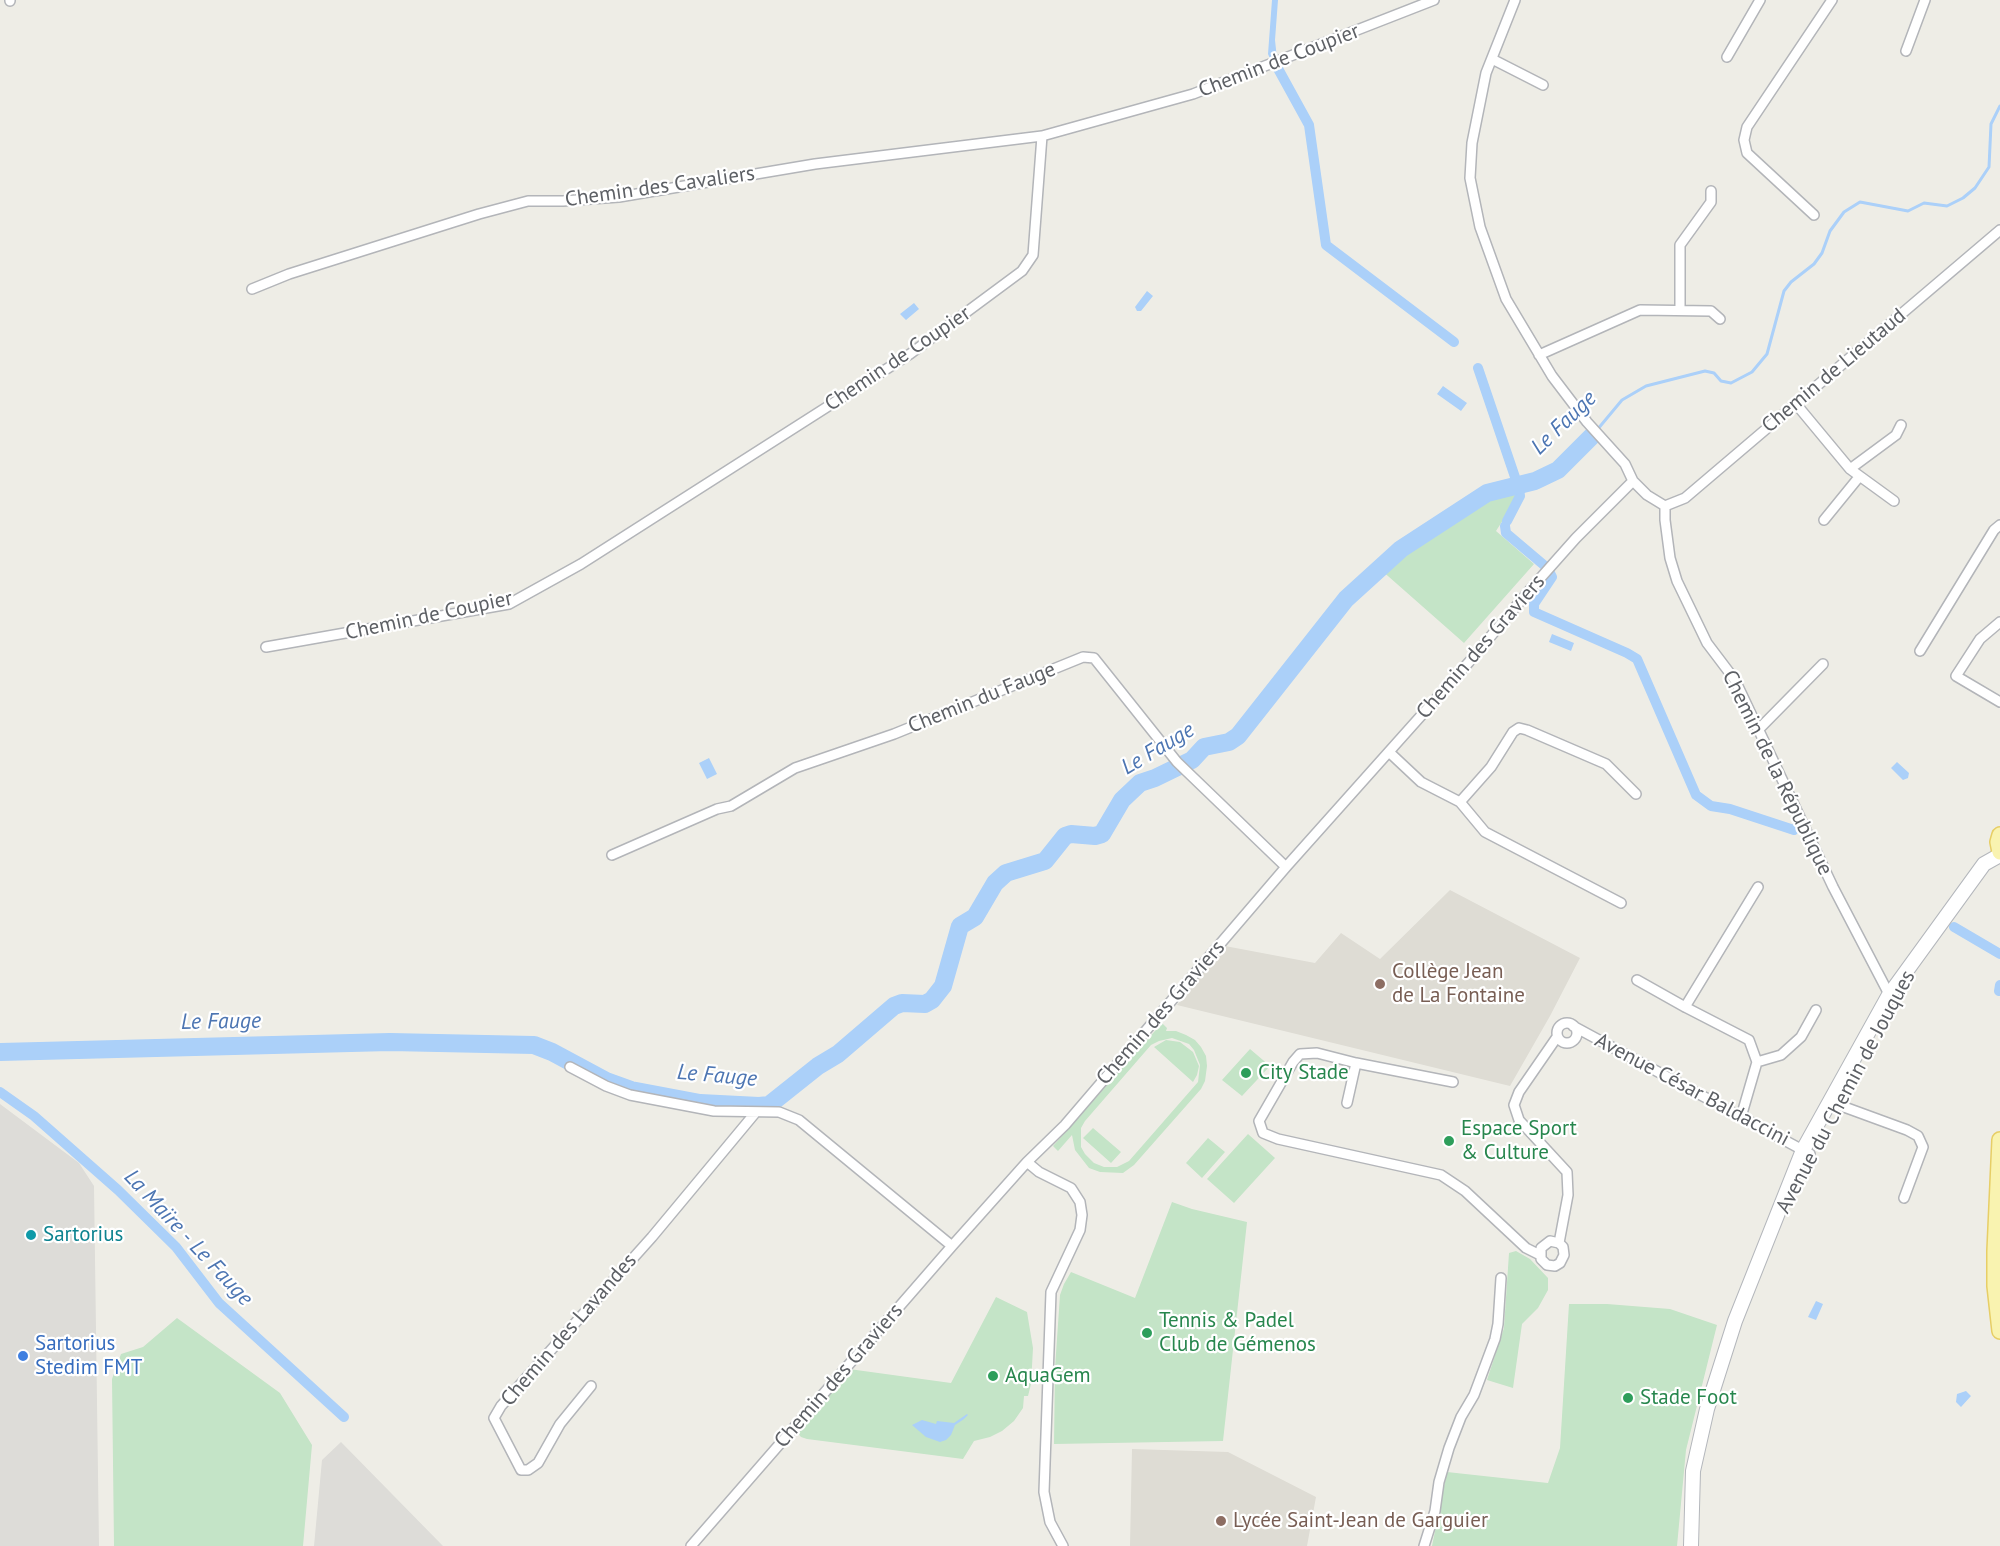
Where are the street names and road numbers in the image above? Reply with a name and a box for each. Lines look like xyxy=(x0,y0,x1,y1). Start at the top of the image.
street label: Chemin de Coupier xyxy=(1195,19,1363,103)
street label: Chemin des Cavaliers xyxy=(564,161,756,213)
street label: Chemin de Coupier xyxy=(820,301,976,417)
street label: Chemin de Lieutaud xyxy=(1757,303,1911,439)
street label: Chemin des Graviers xyxy=(1411,570,1551,724)
street label: Chemin de Coupier xyxy=(343,586,515,646)
street label: Chemin du Fauge xyxy=(905,657,1059,739)
street label: Chemin de la République xyxy=(1716,666,1838,880)
street label: Chemin des Graviers xyxy=(1091,936,1231,1090)
street label: Avenue du Chemin de Jouques xyxy=(1771,966,1921,1218)
street label: Avenue César Baldaccini xyxy=(1590,1028,1794,1152)
street label: Chemin des Lavandes xyxy=(496,1249,642,1411)
street label: Chemin des Graviers xyxy=(769,1299,909,1453)

